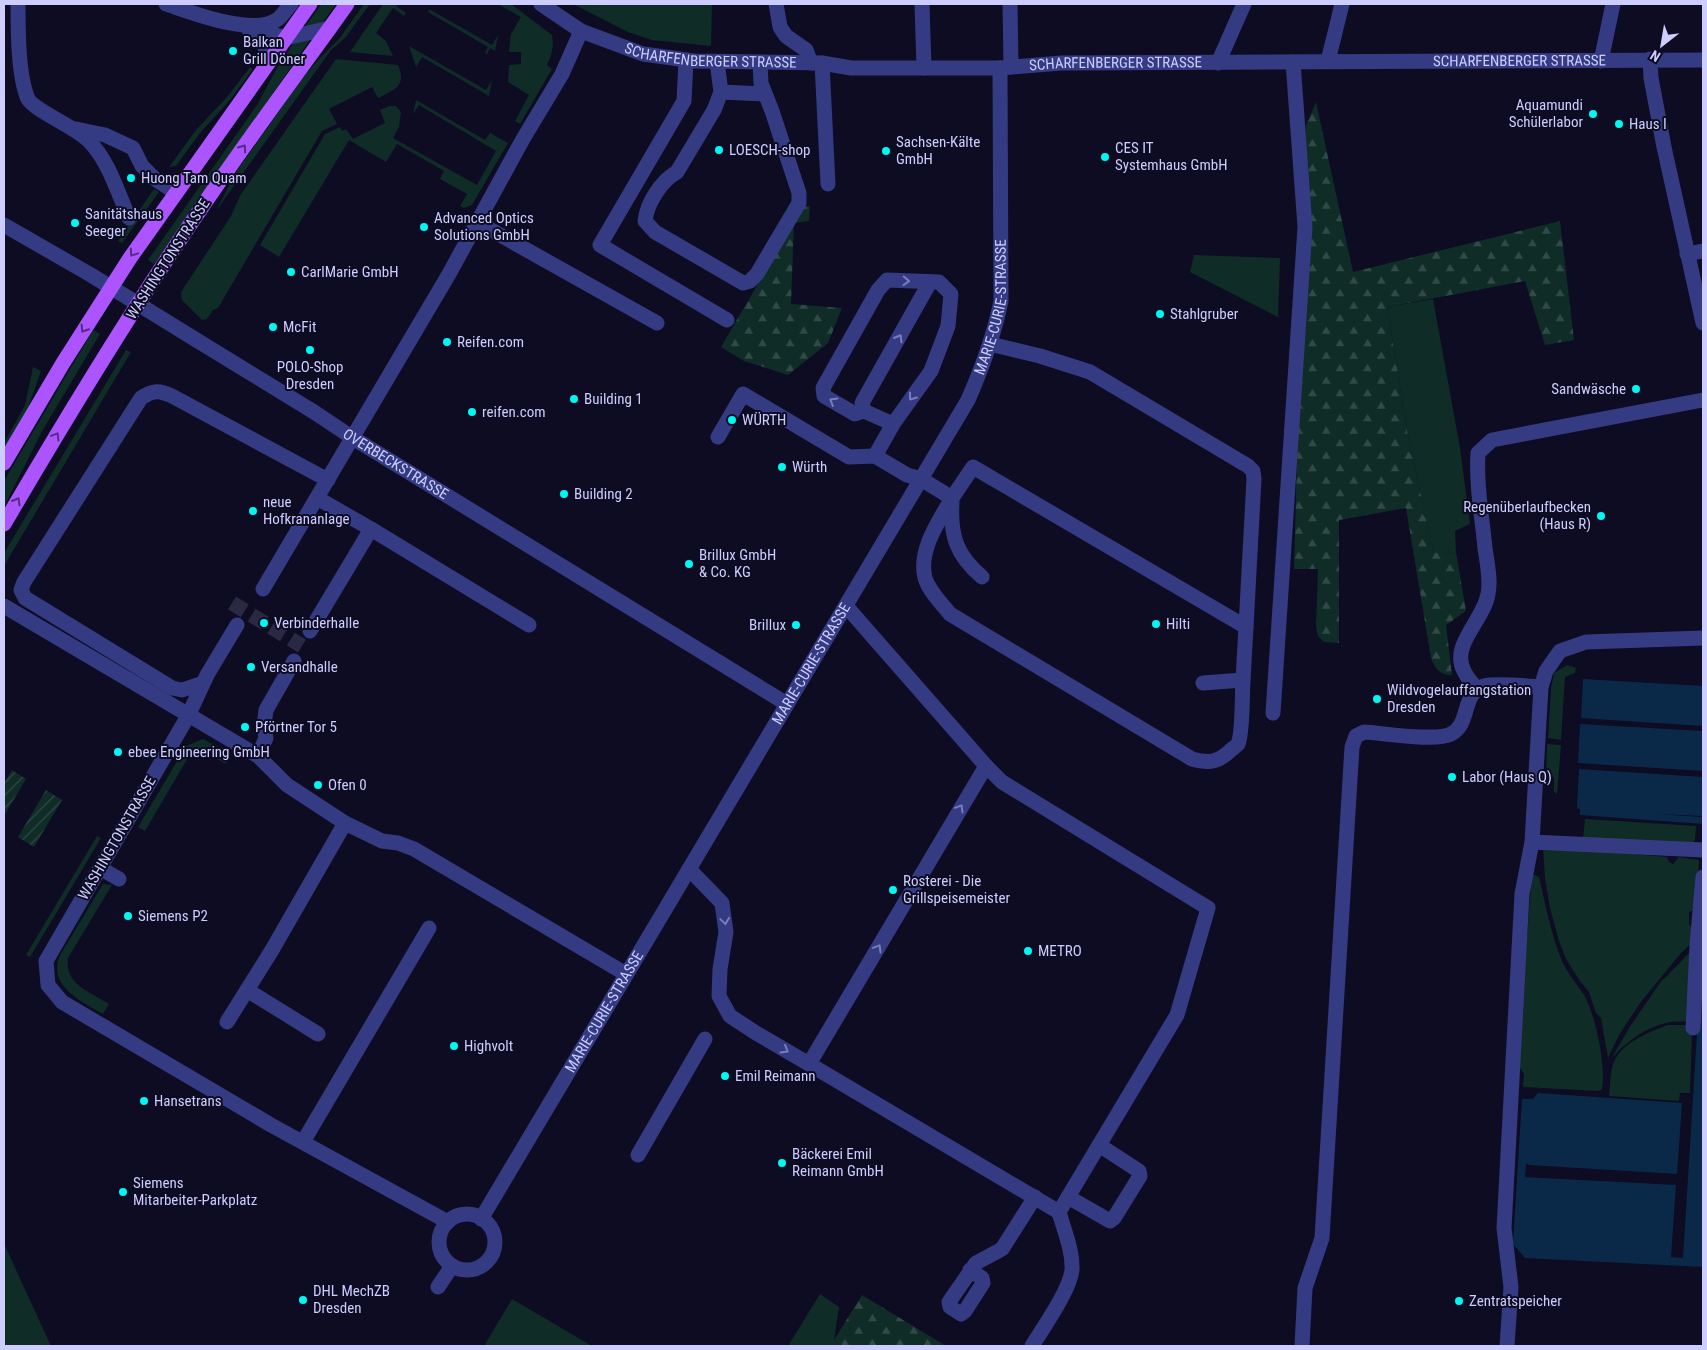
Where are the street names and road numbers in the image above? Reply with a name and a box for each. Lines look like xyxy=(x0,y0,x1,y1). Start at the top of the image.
street label: SCHARFENBERGER STRASSE xyxy=(622,39,797,72)
street label: SCHARFENBERGER STRASSE xyxy=(1433,51,1606,70)
street label: SCHARFENBERGER STRASSE xyxy=(1028,53,1202,75)
street label: WASHINGTONSTRASSE xyxy=(122,195,214,323)
street label: MARIE-CURIE-STRASSE xyxy=(970,239,1010,377)
street label: OVERBECKSTRASSE xyxy=(340,425,452,503)
street label: MARIE-CURIE-STRASSE xyxy=(768,600,854,728)
street label: WASHINGTONSTRASSE xyxy=(74,773,160,903)
street label: MARIE-CURIE-STRASSE xyxy=(561,948,647,1076)

